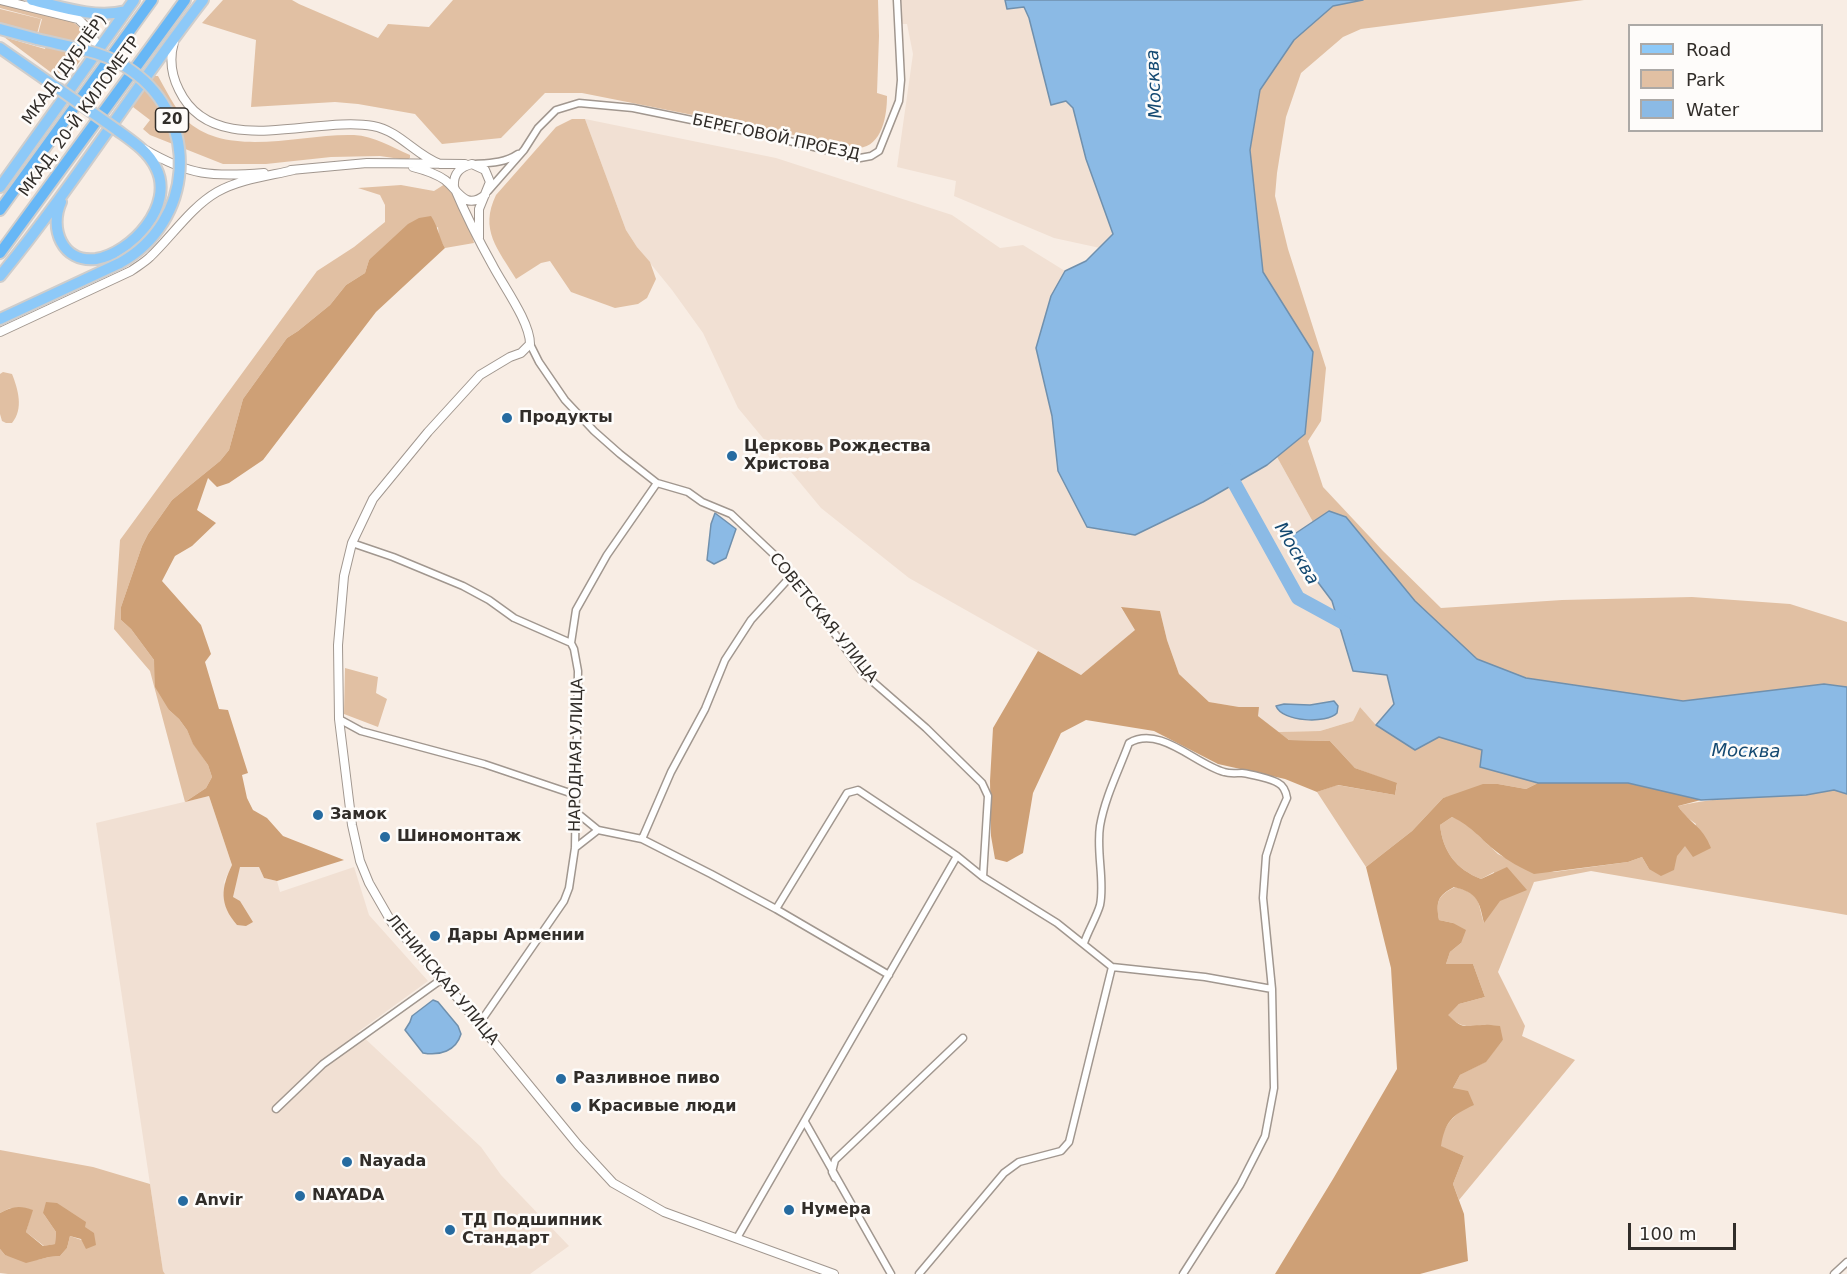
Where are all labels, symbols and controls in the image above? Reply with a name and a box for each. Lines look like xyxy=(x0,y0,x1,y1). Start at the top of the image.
street label: МКАД (ДУБЛЁР) xyxy=(19,11,111,129)
legend xyxy=(1628,24,1823,132)
street label: МКАД, 20-Й КИЛОМЕТР xyxy=(15,33,145,201)
text: Road xyxy=(1686,39,1731,60)
water label: Москва xyxy=(1142,49,1168,119)
text: Park xyxy=(1686,69,1725,90)
text: Water xyxy=(1686,99,1739,120)
road number: 20 xyxy=(156,108,188,132)
street label: БЕРЕГОВОЙ ПРОЕЗД xyxy=(690,111,862,165)
place label: Продукты xyxy=(519,408,613,428)
marker: Продукты xyxy=(500,411,514,425)
place label: Церковь Рождества Христова xyxy=(744,437,931,475)
marker: Церковь Рождества Христова xyxy=(725,449,739,463)
water label: Москва xyxy=(1269,519,1323,589)
street label: СОВЕТСКАЯ УЛИЦА xyxy=(765,549,881,687)
street label: НАРОДНАЯ УЛИЦА xyxy=(566,678,588,832)
water label: Москва xyxy=(1711,741,1781,763)
place label: Замок xyxy=(330,805,387,825)
marker: Замок xyxy=(311,808,325,822)
place label: Шиномонтаж xyxy=(397,827,521,847)
marker: Шиномонтаж xyxy=(378,830,392,844)
street label: ЛЕНИНСКАЯ УЛИЦА xyxy=(382,911,502,1049)
place label: Дары Армении xyxy=(447,926,585,946)
marker: Дары Армении xyxy=(428,929,442,943)
place label: Разливное пиво xyxy=(573,1069,720,1089)
marker: Разливное пиво xyxy=(554,1072,568,1086)
place label: Красивые люди xyxy=(588,1097,736,1117)
marker: Красивые люди xyxy=(569,1100,583,1114)
place label: Nayada xyxy=(359,1152,426,1172)
marker: Nayada xyxy=(340,1155,354,1169)
place label: NAYADA xyxy=(312,1186,384,1206)
marker: NAYADA xyxy=(293,1189,307,1203)
place label: Anvir xyxy=(195,1191,243,1211)
marker: Anvir xyxy=(176,1194,190,1208)
place label: Нумера xyxy=(801,1200,871,1220)
marker: Нумера xyxy=(782,1203,796,1217)
place label: ТД Подшипник Стандарт xyxy=(462,1211,602,1249)
scale bar xyxy=(1631,1211,1739,1249)
marker: ТД Подшипник Стандарт xyxy=(443,1223,457,1237)
text: 100 m xyxy=(1639,1223,1697,1244)

